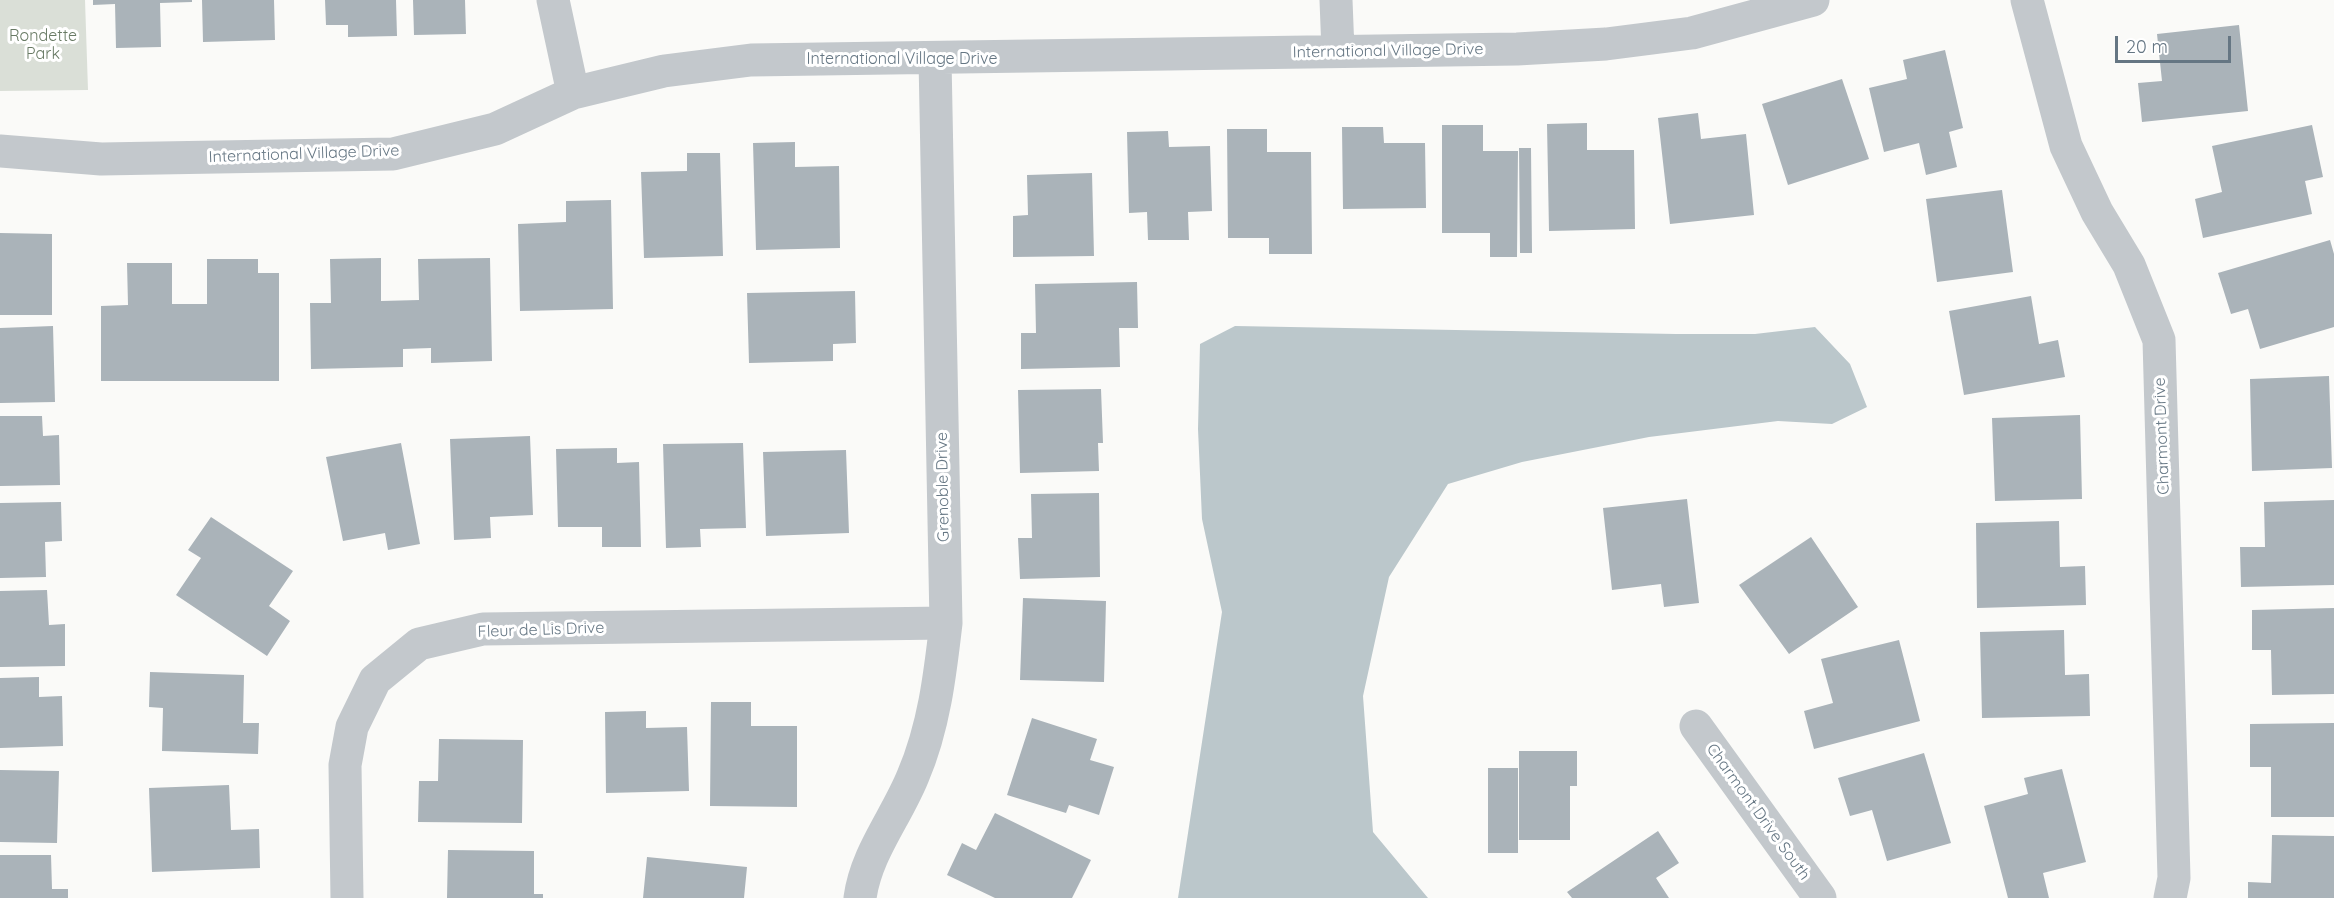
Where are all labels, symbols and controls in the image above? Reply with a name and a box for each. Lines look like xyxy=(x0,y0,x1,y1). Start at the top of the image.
scale bar xyxy=(2118,24,2234,62)
park label: Rondette Park xyxy=(9,26,77,64)
text: 20 m xyxy=(2126,35,2168,58)
street label: International Village Drive xyxy=(1292,40,1484,62)
street label: International Village Drive xyxy=(807,49,997,69)
street label: International Village Drive xyxy=(208,141,400,167)
street label: Charmont Drive xyxy=(2150,377,2174,495)
street label: Grenoble Drive xyxy=(932,432,954,542)
street label: Fleur de Lis Drive xyxy=(477,618,605,642)
street label: Charmont Drive South xyxy=(1702,740,1814,884)

